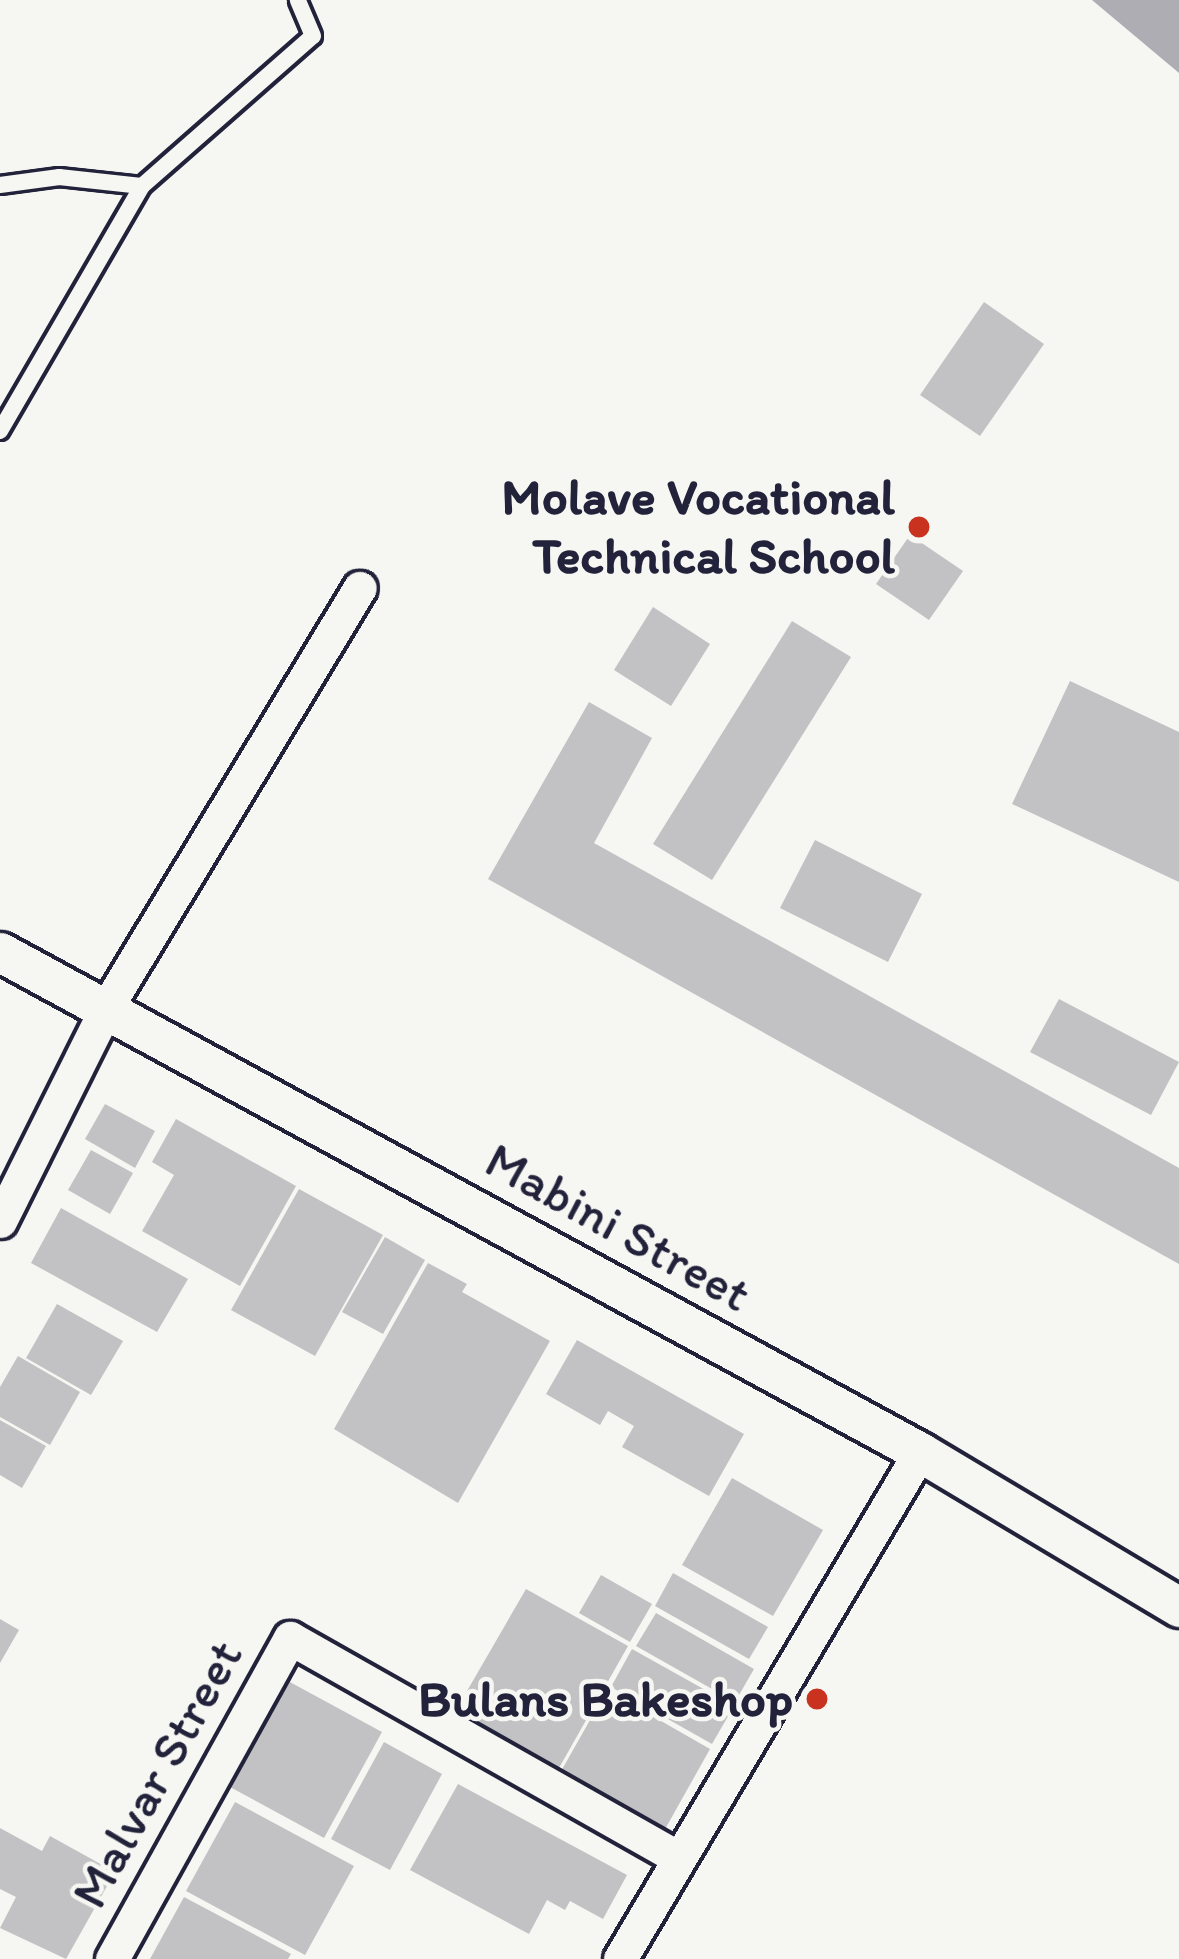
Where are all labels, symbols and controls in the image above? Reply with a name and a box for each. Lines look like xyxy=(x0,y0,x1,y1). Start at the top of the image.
place label: Molave Vocational Technical School xyxy=(500,467,895,587)
marker: Molave Vocational Technical School xyxy=(906,514,932,540)
street label: Mabini Street xyxy=(475,1129,761,1325)
street label: Malvar Street xyxy=(58,1630,256,1918)
place label: Bulans Bakeshop xyxy=(418,1668,793,1730)
marker: Bulans Bakeshop xyxy=(804,1686,830,1712)

